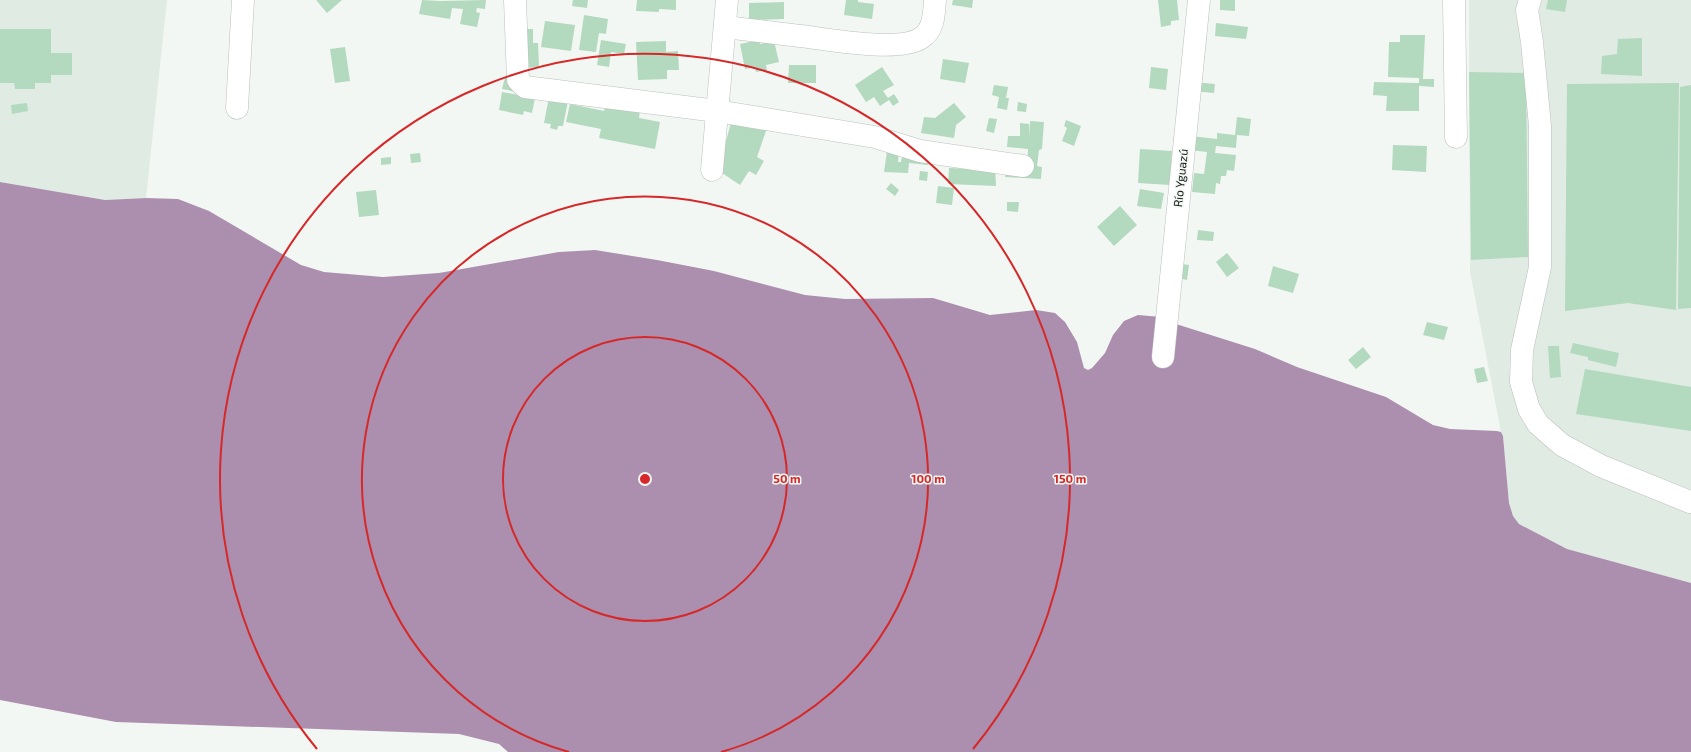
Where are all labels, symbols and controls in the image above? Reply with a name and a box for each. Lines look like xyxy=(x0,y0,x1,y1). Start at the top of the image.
street label: Río Yguazú xyxy=(1170,148,1190,208)
text: 50 m xyxy=(773,471,801,485)
text: 100 m xyxy=(911,471,945,485)
text: 150 m xyxy=(1054,471,1086,485)
centre of rings xyxy=(638,472,652,486)

